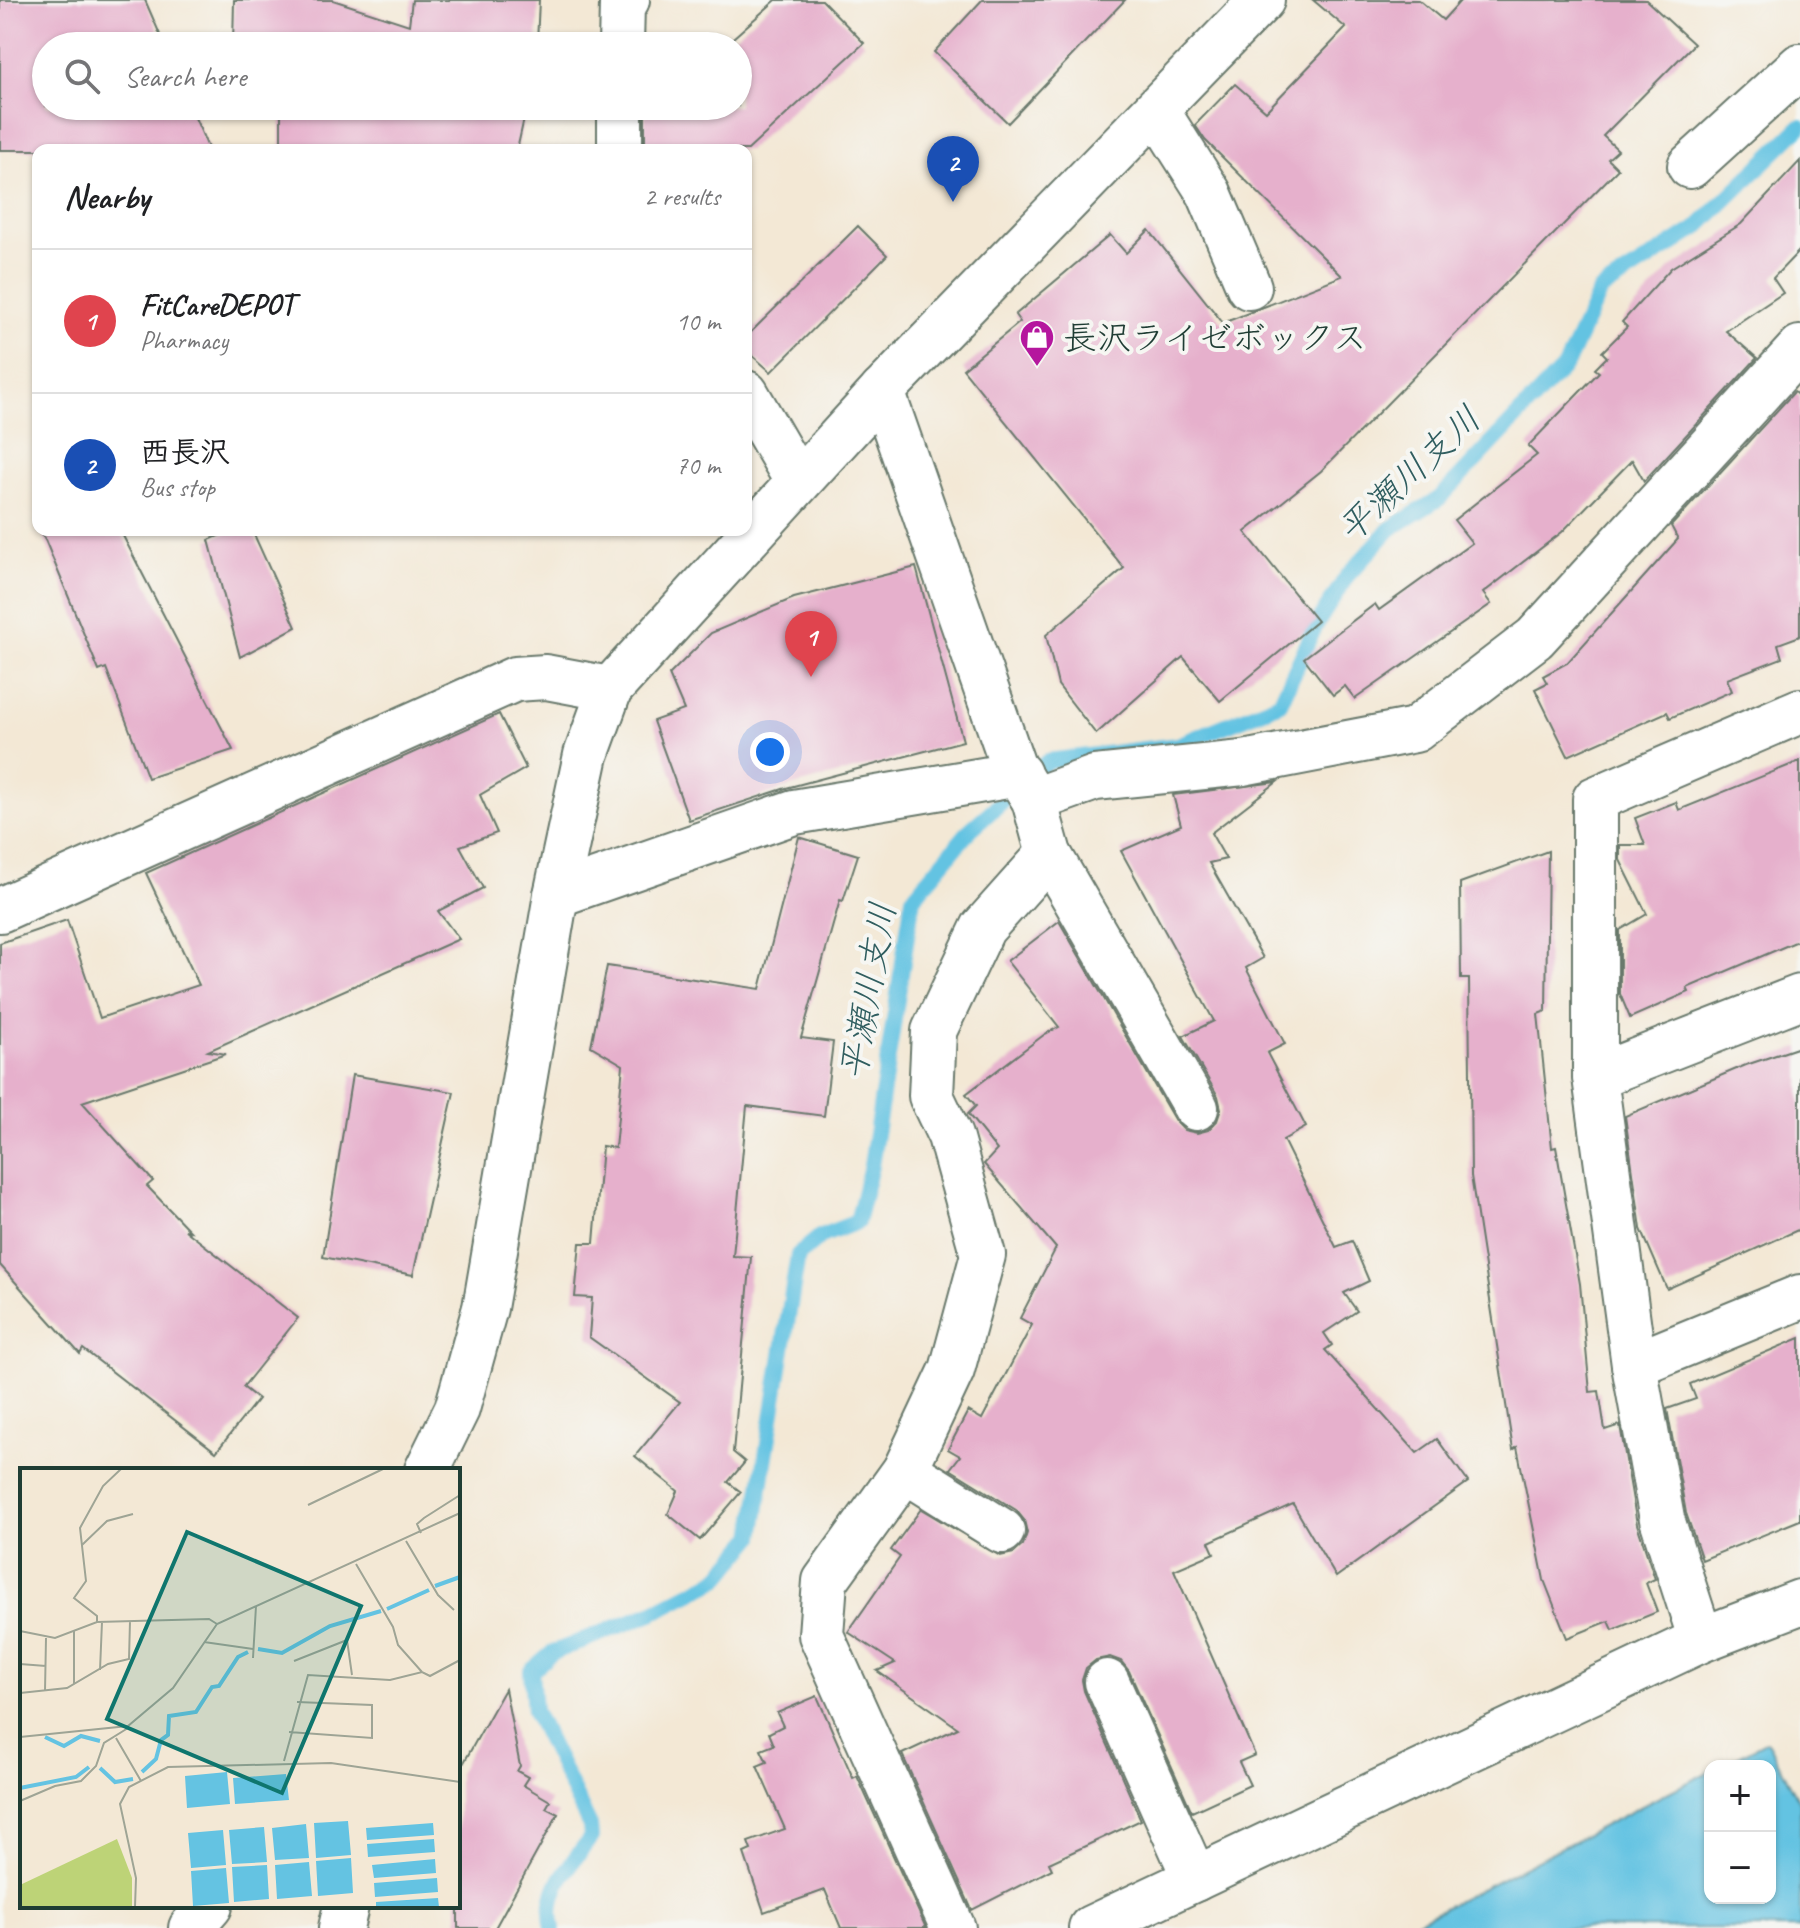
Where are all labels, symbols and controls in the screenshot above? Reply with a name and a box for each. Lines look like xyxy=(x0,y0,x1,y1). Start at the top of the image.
search box xyxy=(32,32,752,120)
icon: search xyxy=(60,54,104,98)
text: Search here xyxy=(124,57,246,95)
pin: 2 xyxy=(927,136,979,202)
text: Nearby xyxy=(64,175,150,218)
text: 2 results xyxy=(644,180,720,213)
text: FitCareDEPOT xyxy=(140,286,294,324)
text: 1 xyxy=(84,305,96,338)
text: 10 m xyxy=(676,305,720,338)
place label: 長沢ライゼボックス xyxy=(1063,316,1367,359)
shop icon: 長沢ライゼボックス xyxy=(1018,318,1056,368)
text: Pharmacy xyxy=(140,324,228,357)
water label: 平瀬川支川 xyxy=(1327,396,1491,552)
text: 西長沢 xyxy=(140,433,230,471)
text: 2 xyxy=(84,449,96,482)
text: 70 m xyxy=(676,449,720,482)
text: Bus stop xyxy=(140,471,215,504)
pin: 1 xyxy=(785,611,837,677)
your location xyxy=(750,732,790,772)
water label: 平瀬川支川 xyxy=(830,898,906,1084)
inset map xyxy=(20,1468,460,1908)
map controls xyxy=(1704,1760,1776,1904)
button: + xyxy=(1704,1760,1776,1832)
button: − xyxy=(1704,1832,1776,1904)

